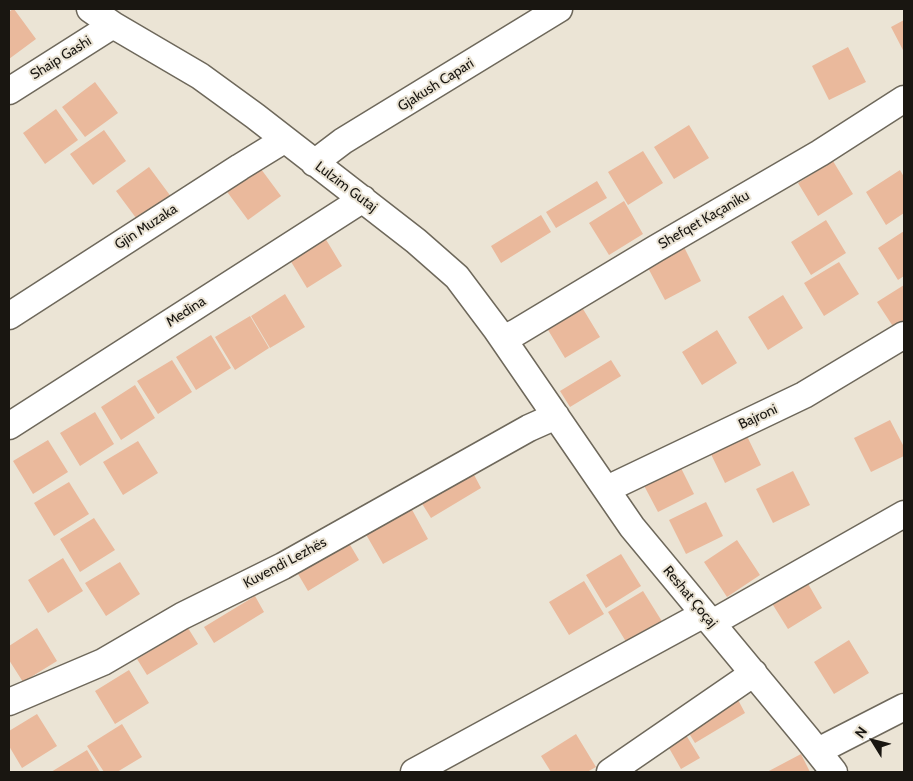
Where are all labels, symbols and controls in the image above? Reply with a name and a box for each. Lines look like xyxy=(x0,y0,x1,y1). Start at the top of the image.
street label: Shaip Gashi xyxy=(27,33,95,83)
street label: Gjakush Capari xyxy=(395,55,477,115)
street label: Lulzim Gutaj xyxy=(312,158,380,216)
street label: Shefqet Kaçaniku xyxy=(656,187,752,253)
street label: Gjin Muzaka xyxy=(112,201,180,253)
street label: Medina xyxy=(163,293,209,331)
street label: Bajroni xyxy=(736,401,780,433)
street label: Kuvendi Lezhës xyxy=(241,534,329,592)
street label: Reshat Çoçaj xyxy=(659,563,721,631)
north arrow xyxy=(848,716,898,766)
text: N xyxy=(851,723,871,741)

